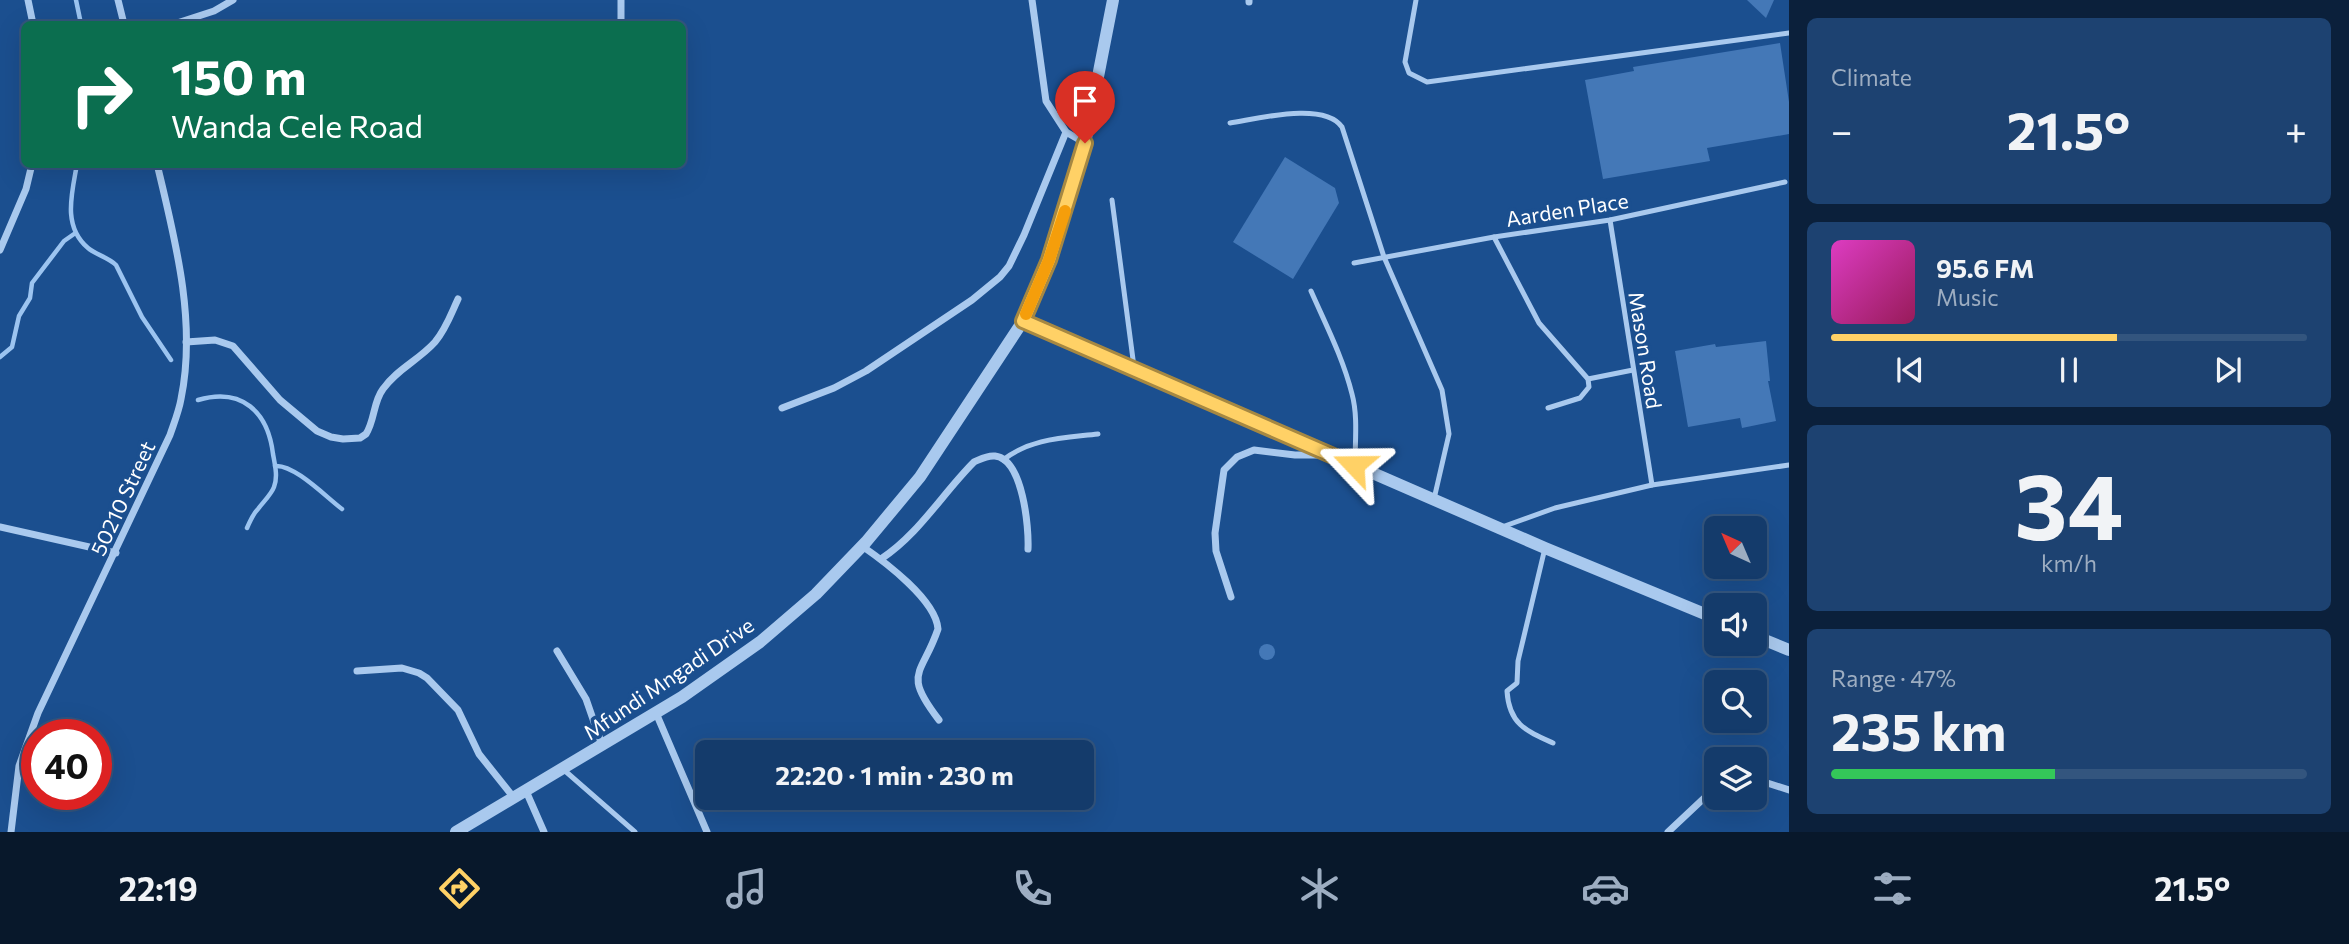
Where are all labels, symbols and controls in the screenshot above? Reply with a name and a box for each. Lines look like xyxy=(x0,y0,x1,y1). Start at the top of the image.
text: 150 m xyxy=(171,45,306,105)
icon: right xyxy=(56,49,147,140)
text: Climate xyxy=(1831,63,1912,91)
pin xyxy=(1055,71,1115,143)
icon: arrive xyxy=(1066,82,1104,120)
text: 21.5° xyxy=(2007,97,2130,161)
text: Wanda Cele Road xyxy=(171,105,423,145)
text: − xyxy=(1831,106,1853,153)
text: + xyxy=(2285,106,2307,153)
street label: Aarden Place xyxy=(1504,187,1630,231)
text: 95.6 FM xyxy=(1936,252,2034,283)
text: Music xyxy=(1936,283,1999,311)
street label: Mason Road xyxy=(1624,290,1668,410)
icon: previous xyxy=(1891,351,1929,389)
icon: pause xyxy=(2050,351,2088,389)
icon: next xyxy=(2209,351,2247,389)
position arrow xyxy=(1317,428,1391,502)
street label: 50210 Street xyxy=(85,437,159,559)
text: 34 xyxy=(2015,447,2123,559)
north arrow xyxy=(1704,516,1768,579)
map controls xyxy=(1704,516,1767,810)
text: km/h xyxy=(2041,549,2097,577)
button: sound xyxy=(1704,593,1767,656)
street label: Mfundi Mngadi Drive xyxy=(578,612,758,744)
text: Range · 47% xyxy=(1831,664,1956,692)
button: search xyxy=(1704,670,1767,733)
text: 235 km xyxy=(1831,698,2006,762)
speed limit sign: 40 xyxy=(21,719,112,810)
button: layers xyxy=(1704,747,1767,810)
text: 22:20 · 1 min · 230 m xyxy=(775,759,1014,790)
icon: directions xyxy=(435,864,484,913)
icon: music xyxy=(722,864,771,913)
icon: phone xyxy=(1008,864,1057,913)
icon: climate xyxy=(1295,864,1344,913)
icon: car xyxy=(1581,864,1630,913)
icon: filters xyxy=(1868,864,1917,913)
text: 22:19 xyxy=(119,868,198,908)
text: 21.5° xyxy=(2154,868,2230,908)

